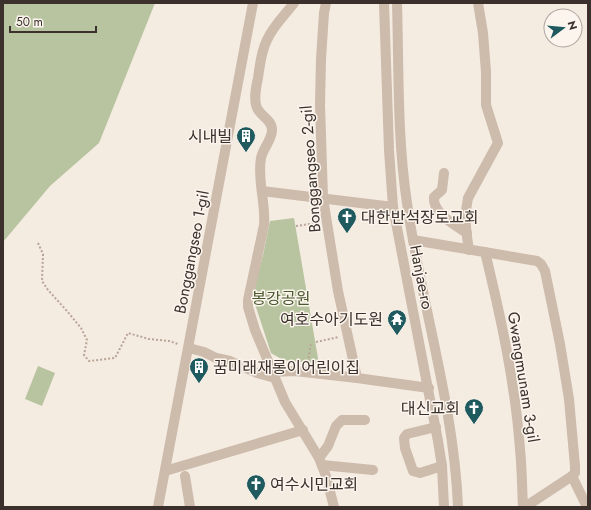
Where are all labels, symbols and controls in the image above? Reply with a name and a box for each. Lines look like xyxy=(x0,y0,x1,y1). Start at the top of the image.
scale bar xyxy=(10,8,96,34)
north arrow xyxy=(543,8,583,48)
text: 50 m xyxy=(16,13,43,31)
text: N xyxy=(564,19,582,32)
street label: Bonggangseo 2-gil xyxy=(295,105,326,233)
place label: 시내빌 xyxy=(188,125,232,148)
building icon: 시내빌 xyxy=(235,125,257,153)
street label: Bonggangseo 1-gil xyxy=(168,188,215,316)
church icon: 대한반석장로교회 xyxy=(336,206,358,234)
place label: 대한반석장로교회 xyxy=(361,206,479,229)
street label: Hanjae-ro xyxy=(404,243,439,311)
park label: 봉강공원 xyxy=(252,287,310,310)
place label: 여호수아기도원 xyxy=(280,308,383,331)
temple icon: 여호수아기도원 xyxy=(386,308,408,336)
street label: Gwangmunam 3-gil xyxy=(502,310,545,444)
building icon: 꿈미래재롱이어린이집 xyxy=(188,356,210,384)
place label: 꿈미래재롱이어린이집 xyxy=(213,356,360,379)
place label: 대신교회 xyxy=(401,397,460,420)
church icon: 대신교회 xyxy=(463,397,485,425)
church icon: 여수시민교회 xyxy=(245,473,267,501)
place label: 여수시민교회 xyxy=(270,473,358,496)

